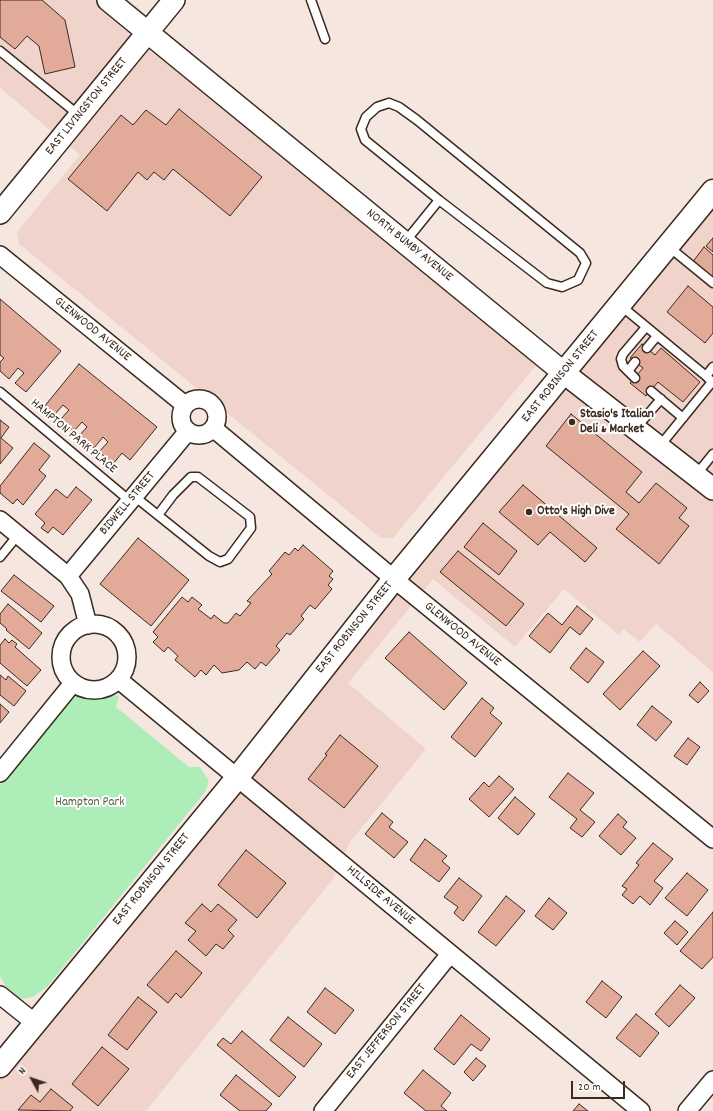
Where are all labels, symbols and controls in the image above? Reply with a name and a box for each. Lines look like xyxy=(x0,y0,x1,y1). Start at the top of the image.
street label: EAST LIVINGSTON STREET xyxy=(43,55,131,159)
street label: NORTH BUMBY AVENUE xyxy=(363,206,455,286)
street label: GLENWOOD AVENUE xyxy=(51,294,133,366)
street label: EAST ROBINSON STREET xyxy=(519,328,603,426)
street label: HAMPTON PARK PLACE xyxy=(27,396,119,478)
place label: Stasio's Italian Deli & Market xyxy=(580,407,654,438)
marker: Stasio's Italian Deli & Market xyxy=(567,417,577,427)
street label: BIDWELL STREET xyxy=(97,469,159,539)
place label: Otto's High Dive xyxy=(537,504,615,520)
marker: Otto's High Dive xyxy=(524,507,534,517)
street label: EAST ROBINSON STREET xyxy=(313,579,397,677)
street label: GLENWOOD AVENUE xyxy=(421,599,503,671)
park label: Hampton Park xyxy=(55,795,125,811)
street label: EAST ROBINSON STREET xyxy=(110,831,194,929)
street label: HILLSIDE AVENUE xyxy=(343,863,417,929)
street label: EAST JEFFERSON STREET xyxy=(344,981,430,1083)
north arrow xyxy=(12,1059,52,1099)
text: N xyxy=(15,1064,31,1079)
scale bar xyxy=(573,1073,627,1099)
text: 20 m xyxy=(578,1079,601,1096)

